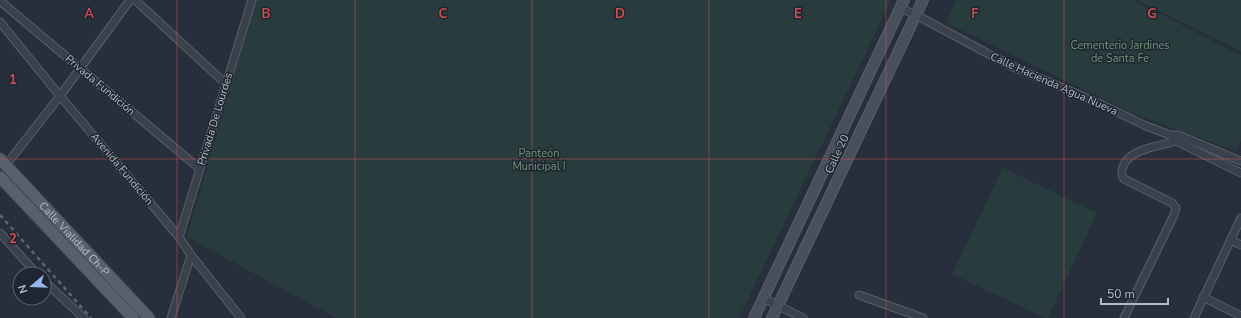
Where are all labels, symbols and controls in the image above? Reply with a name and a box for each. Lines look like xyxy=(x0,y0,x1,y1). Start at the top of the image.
text: A xyxy=(84,5,94,23)
text: B xyxy=(262,5,271,23)
text: C xyxy=(439,5,448,23)
text: D xyxy=(615,5,625,23)
text: E xyxy=(794,5,802,23)
text: F xyxy=(971,5,979,23)
text: G xyxy=(1147,5,1157,23)
park label: Cementerio Jardines de Santa Fe xyxy=(1070,38,1170,66)
street label: Calle Hacienda Agua Nueva xyxy=(988,49,1120,119)
street label: Privada Fundición xyxy=(62,51,138,119)
text: 1 xyxy=(9,71,17,89)
street label: Privada De Lourdes xyxy=(194,71,236,167)
street label: Avenida Fundición xyxy=(87,130,157,208)
street label: Calle 20 xyxy=(821,132,853,176)
park label: Panteón Municipal I xyxy=(512,146,566,174)
street label: Calle Vialidad Ch-P xyxy=(36,198,113,279)
text: 2 xyxy=(9,230,17,248)
north arrow xyxy=(12,266,52,306)
scale bar xyxy=(1101,280,1168,306)
text: N xyxy=(15,283,31,295)
text: 50 m xyxy=(1107,286,1135,302)

